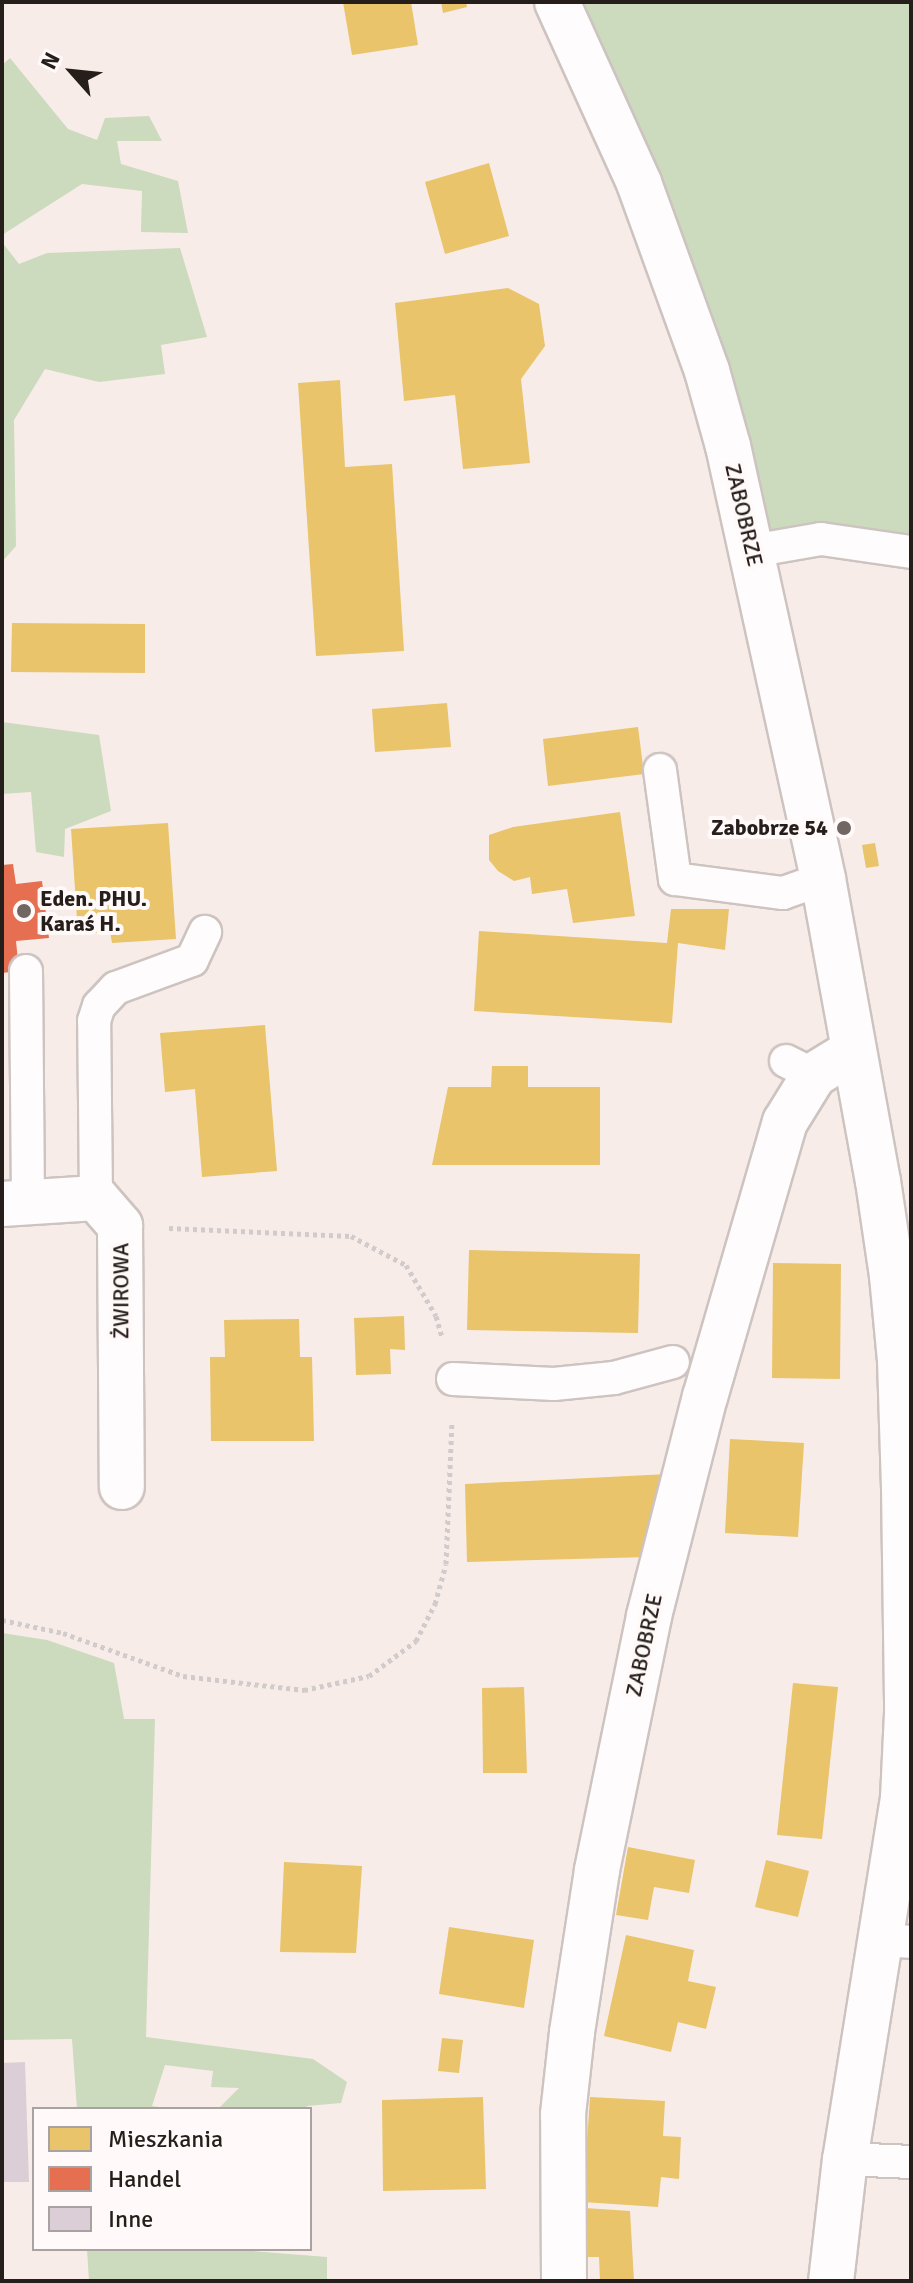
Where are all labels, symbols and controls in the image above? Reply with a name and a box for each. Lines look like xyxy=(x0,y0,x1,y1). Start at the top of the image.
north arrow xyxy=(32,32,112,112)
text: N xyxy=(35,48,66,74)
street label: ZABOBRZE xyxy=(719,461,769,569)
place label: Zabobrze 54 xyxy=(711,815,828,841)
marker: Zabobrze 54 xyxy=(835,819,853,837)
place label: Eden. PHU. Karaś H. xyxy=(40,885,147,936)
marker: Eden. PHU. Karaś H. xyxy=(15,902,33,920)
street label: ŻWIROWA xyxy=(108,1243,134,1339)
street label: ZABOBRZE xyxy=(620,1591,668,1699)
legend xyxy=(32,2107,312,2251)
text: Mieszkania xyxy=(108,2124,223,2154)
text: Handel xyxy=(108,2164,181,2194)
text: Inne xyxy=(108,2204,153,2234)

